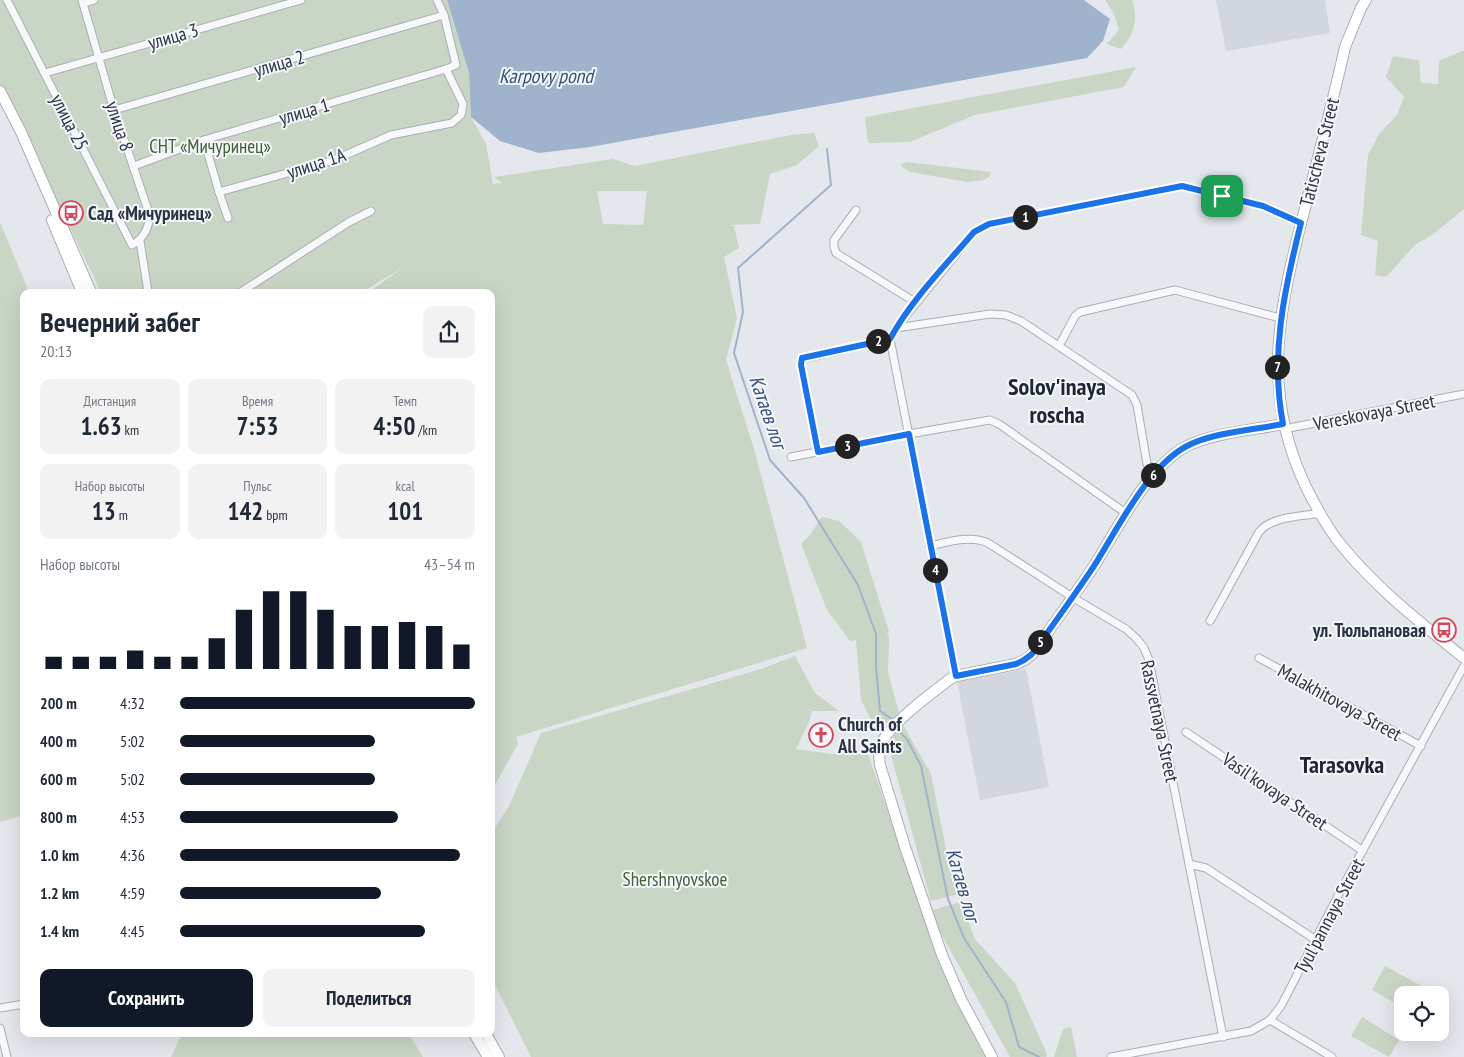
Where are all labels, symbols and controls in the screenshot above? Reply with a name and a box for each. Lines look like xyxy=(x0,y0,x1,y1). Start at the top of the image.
street label: улица 3 xyxy=(145,17,201,55)
street label: улица 2 xyxy=(251,44,307,82)
water label: Karpovy pond xyxy=(499,63,595,89)
street label: улица 25 xyxy=(46,90,94,154)
street label: улица 1 xyxy=(276,92,332,130)
street label: Tatischeva Street xyxy=(1294,94,1344,209)
street label: улица 8 xyxy=(101,98,139,154)
park label: СНТ «Мичуринец» xyxy=(149,134,271,158)
street label: улица 1А xyxy=(284,142,349,184)
pin xyxy=(1201,175,1243,217)
icon: arrive xyxy=(1208,182,1236,210)
bus stop icon: Сад «Мичуринец» xyxy=(58,200,84,226)
place label: Сад «Мичуринец» xyxy=(88,201,212,225)
pin: 1 xyxy=(1012,204,1038,230)
text: 1 xyxy=(1022,208,1029,226)
text: Вечерний забег xyxy=(40,303,200,340)
button: share xyxy=(423,306,475,358)
pin: 2 xyxy=(866,328,890,354)
text: 2 xyxy=(875,332,882,350)
text: 20:13 xyxy=(40,341,72,361)
pin: 7 xyxy=(1264,354,1290,380)
text: 7 xyxy=(1274,358,1281,376)
district label: Solov'inaya roscha xyxy=(1008,371,1106,430)
water label: Катаев лог xyxy=(743,372,794,455)
street label: Vereskovaya Street xyxy=(1310,388,1438,436)
text: Дистанция xyxy=(84,392,136,410)
text: Время xyxy=(242,392,273,410)
text: Темп xyxy=(393,392,417,410)
text: 1.63 xyxy=(80,410,122,442)
text: 7:53 xyxy=(236,410,279,442)
text: 4:50 xyxy=(373,410,415,442)
text: km xyxy=(122,421,139,439)
text: /km xyxy=(415,421,437,439)
pin: 3 xyxy=(834,434,860,458)
text: 3 xyxy=(844,437,851,455)
pin: 6 xyxy=(1140,462,1166,488)
text: 6 xyxy=(1150,466,1157,484)
text: Набор высоты xyxy=(75,477,145,495)
text: Пульс xyxy=(243,477,272,495)
text: kcal xyxy=(396,477,415,495)
text: 13 xyxy=(92,495,116,527)
text: 142 xyxy=(227,495,263,527)
text: 101 xyxy=(387,495,423,527)
text: m xyxy=(116,506,128,524)
text: bpm xyxy=(263,506,288,524)
text: Набор высоты xyxy=(40,554,120,574)
text: 43–54 m xyxy=(424,554,475,574)
pin: 4 xyxy=(922,558,948,582)
text: 4 xyxy=(932,561,939,579)
bus stop icon: ул. Тюльпановая xyxy=(1431,617,1457,643)
place label: ул. Тюльпановая xyxy=(1312,618,1426,642)
pin: 5 xyxy=(1028,630,1052,654)
text: 5 xyxy=(1037,633,1044,651)
street label: Rassvetnaya Street xyxy=(1135,658,1185,785)
street label: Malakhitovaya Street xyxy=(1274,658,1407,746)
text: 200 m xyxy=(40,693,77,713)
text: 4:32 xyxy=(120,693,145,713)
place label: Church of All Saints xyxy=(837,712,903,758)
church icon: Church of All Saints xyxy=(808,722,834,748)
text: 400 m xyxy=(40,731,77,751)
text: 5:02 xyxy=(120,731,145,751)
street label: Vasil'kovaya Street xyxy=(1217,746,1333,836)
district label: Tarasovka xyxy=(1300,749,1384,780)
text: 600 m xyxy=(40,769,77,789)
text: 5:02 xyxy=(120,769,145,789)
text: 800 m xyxy=(40,807,77,827)
text: 4:53 xyxy=(120,807,145,827)
text: 1.0 km xyxy=(40,845,79,865)
text: 4:36 xyxy=(120,845,145,865)
water label: Катаев лог xyxy=(940,845,987,928)
street label: Tyul'pannaya Street xyxy=(1289,854,1370,978)
park label: Shershnyovskoe xyxy=(623,867,728,891)
text: 1.2 km xyxy=(40,883,79,903)
text: 4:59 xyxy=(120,883,145,903)
text: 1.4 km xyxy=(40,921,79,941)
text: 4:45 xyxy=(120,921,145,941)
button: Сохранить xyxy=(40,969,253,1027)
button: Поделиться xyxy=(263,969,475,1027)
map controls xyxy=(1394,986,1449,1041)
button: locate xyxy=(1394,986,1449,1041)

